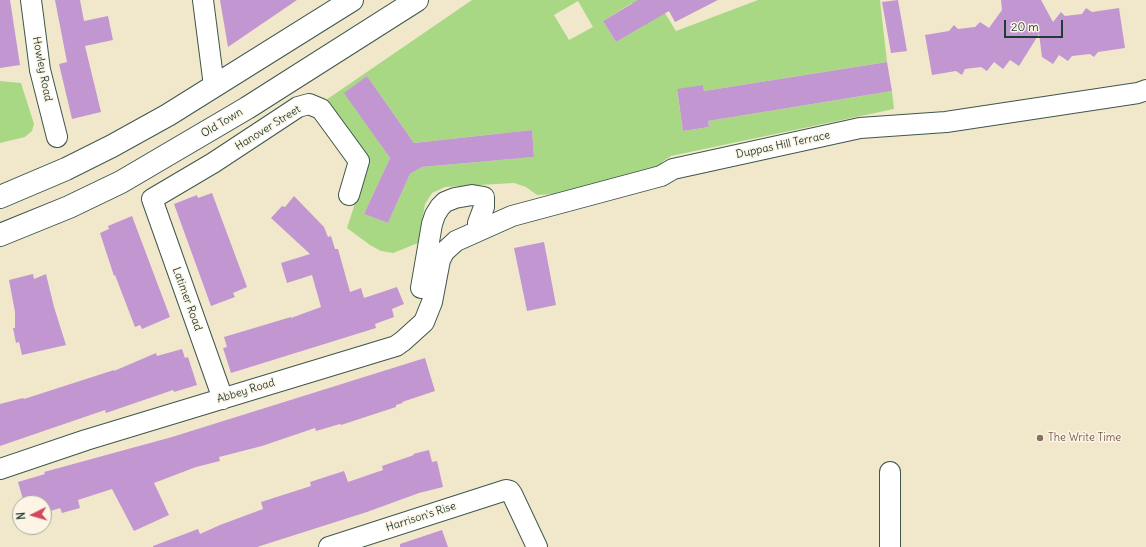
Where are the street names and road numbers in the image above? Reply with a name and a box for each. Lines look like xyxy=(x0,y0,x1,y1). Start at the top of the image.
street label: Howley Road xyxy=(29,35,55,103)
street label: Hanover Street xyxy=(233,103,303,153)
street label: Old Town xyxy=(199,105,245,141)
street label: Duppas Hill Terrace xyxy=(735,129,831,161)
street label: Latimer Road xyxy=(169,265,205,333)
street label: Abbey Road xyxy=(215,376,277,406)
street label: Harrison's Rise xyxy=(384,499,458,535)

